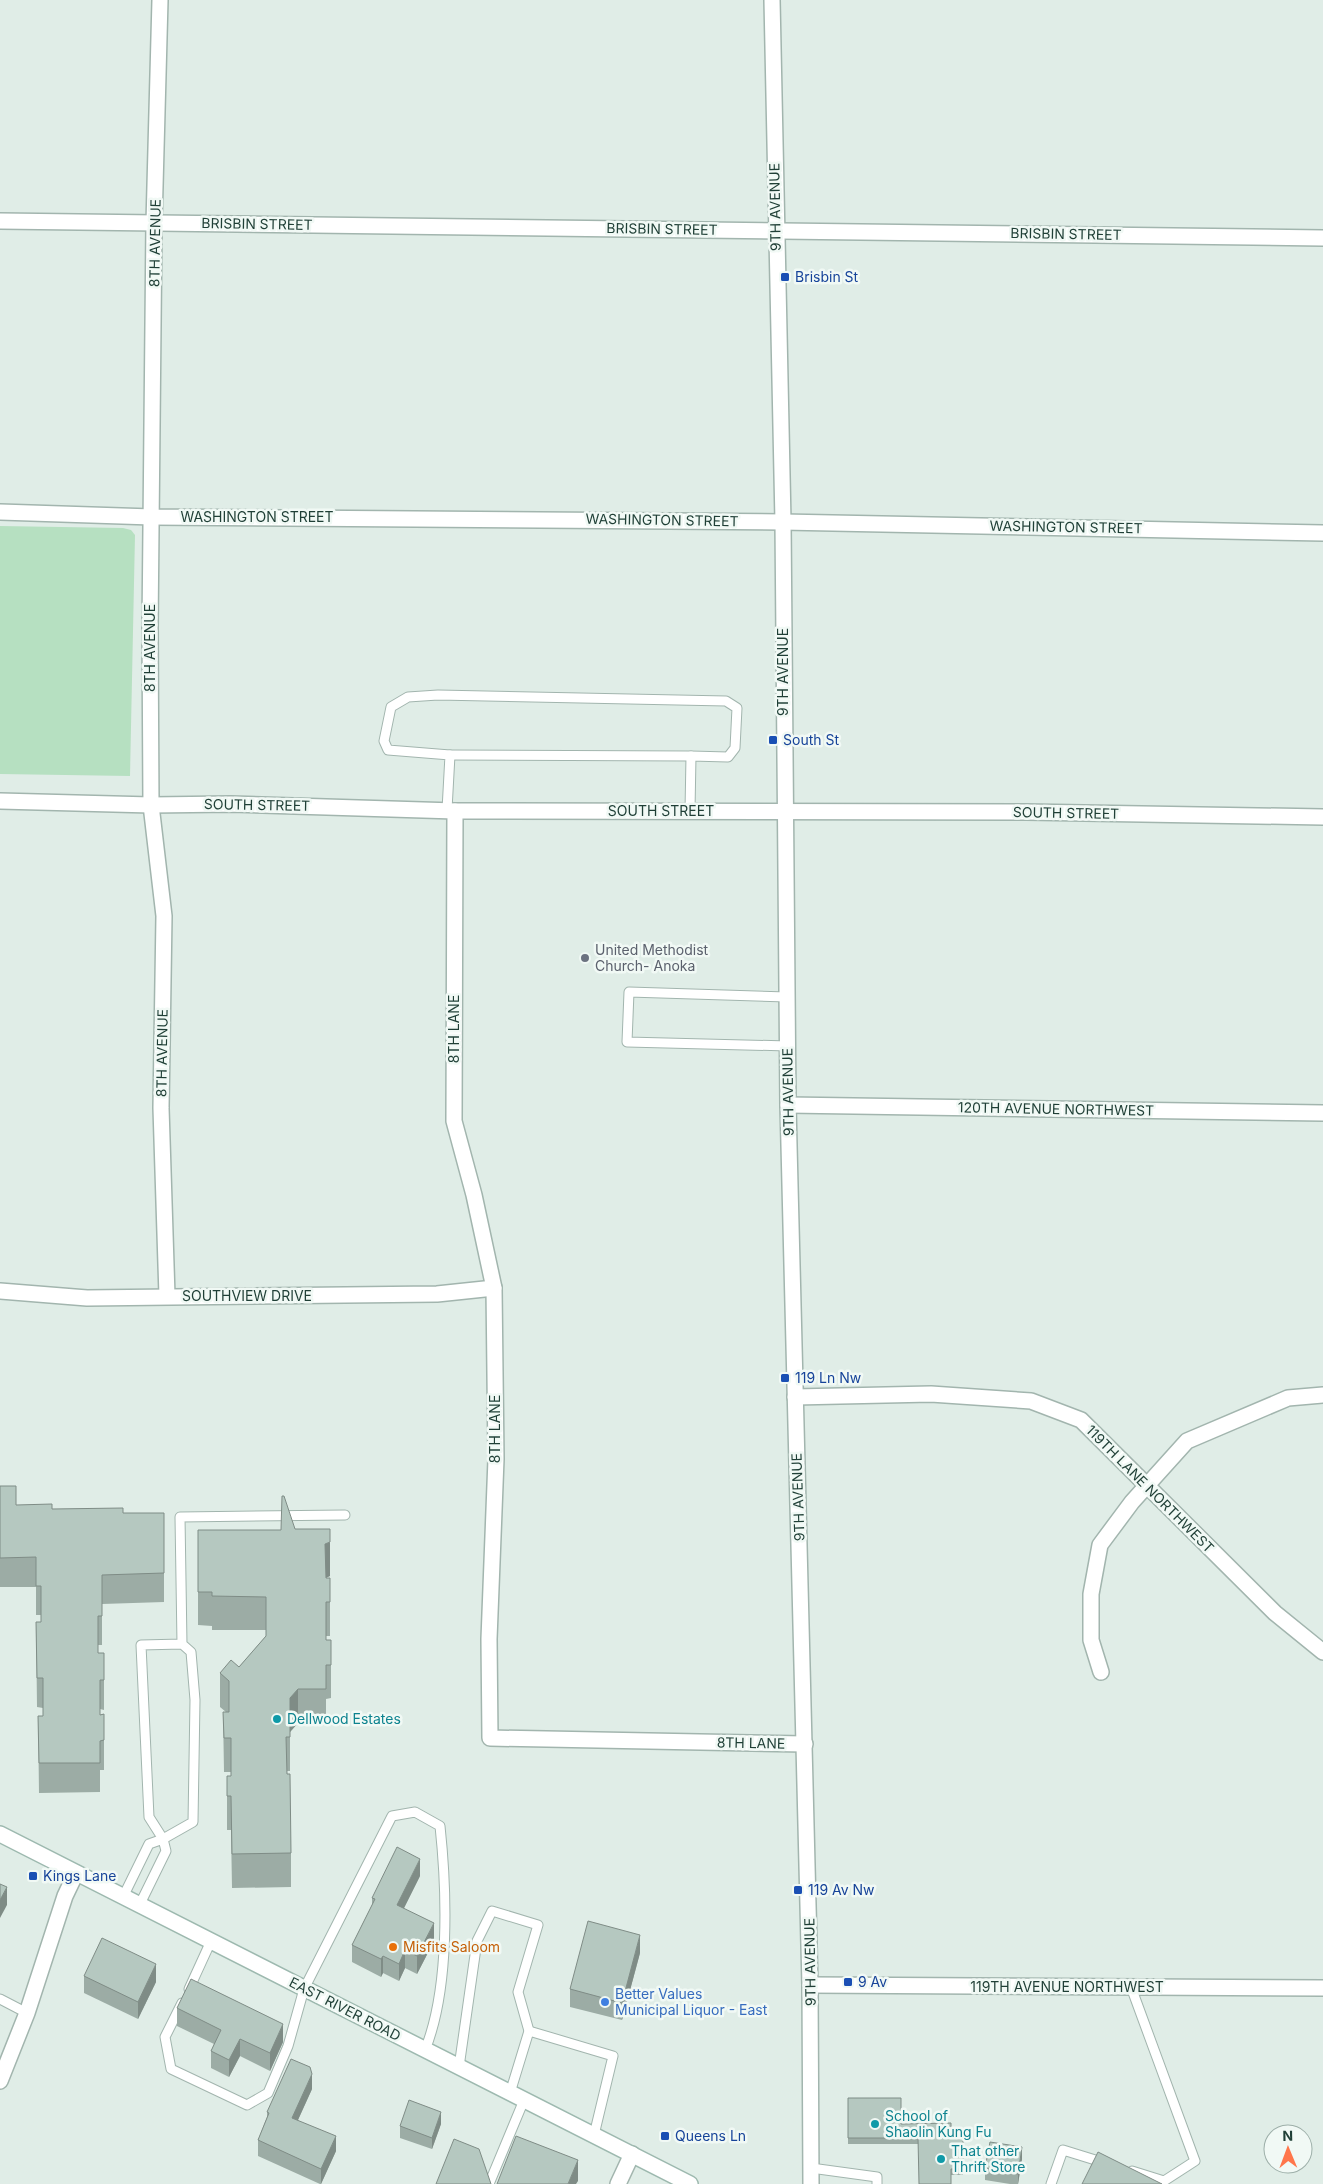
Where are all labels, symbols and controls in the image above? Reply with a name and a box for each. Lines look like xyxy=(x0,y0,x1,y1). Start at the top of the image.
street label: 9TH AVENUE xyxy=(765,163,784,251)
street label: 8TH AVENUE xyxy=(145,199,164,287)
street label: BRISBIN STREET xyxy=(201,214,313,233)
street label: BRISBIN STREET xyxy=(606,219,718,238)
street label: BRISBIN STREET xyxy=(1010,224,1122,243)
place label: Brisbin St xyxy=(795,268,859,285)
marker: Brisbin St xyxy=(779,271,791,283)
street label: WASHINGTON STREET xyxy=(180,508,334,525)
street label: WASHINGTON STREET xyxy=(585,510,739,529)
street label: WASHINGTON STREET xyxy=(989,517,1143,536)
street label: 8TH AVENUE xyxy=(141,604,158,692)
street label: 9TH AVENUE xyxy=(774,628,791,716)
place label: South St xyxy=(783,731,839,748)
marker: South St xyxy=(767,734,779,746)
street label: SOUTH STREET xyxy=(204,795,310,814)
street label: SOUTH STREET xyxy=(608,802,714,819)
street label: SOUTH STREET xyxy=(1013,803,1119,822)
place label: United Methodist Church- Anoka xyxy=(595,941,709,974)
marker: United Methodist Church- Anoka xyxy=(579,952,591,964)
street label: 8TH LANE xyxy=(445,995,462,1063)
street label: 8TH AVENUE xyxy=(152,1009,171,1097)
street label: 9TH AVENUE xyxy=(778,1048,797,1136)
street label: 120TH AVENUE NORTHWEST xyxy=(958,1098,1154,1119)
street label: SOUTHVIEW DRIVE xyxy=(182,1287,312,1304)
place label: 119 Ln Nw xyxy=(795,1369,861,1386)
marker: 119 Ln Nw xyxy=(779,1372,791,1384)
street label: 8TH LANE xyxy=(486,1395,503,1463)
street label: 119TH LANE NORTHWEST xyxy=(1083,1421,1218,1556)
street label: 9TH AVENUE xyxy=(787,1453,808,1541)
place label: Dellwood Estates xyxy=(287,1710,401,1727)
marker: Dellwood Estates xyxy=(271,1713,283,1725)
street label: 8TH LANE xyxy=(717,1733,785,1752)
place label: Kings Lane xyxy=(43,1867,116,1884)
marker: Kings Lane xyxy=(27,1870,39,1882)
place label: 119 Av Nw xyxy=(808,1881,875,1898)
marker: 119 Av Nw xyxy=(792,1884,804,1896)
street label: 9TH AVENUE xyxy=(800,1918,819,2006)
place label: Misfits Saloom xyxy=(403,1938,500,1955)
marker: Misfits Saloom xyxy=(387,1941,399,1953)
street label: EAST RIVER ROAD xyxy=(287,1973,404,2044)
place label: 9 Av xyxy=(858,1973,887,1990)
marker: 9 Av xyxy=(842,1976,854,1988)
street label: 119TH AVENUE NORTHWEST xyxy=(970,1978,1164,1995)
place label: Better Values Municipal Liquor - East xyxy=(615,1985,768,2018)
marker: Better Values Municipal Liquor - East xyxy=(599,1996,611,2008)
place label: School of Shaolin Kung Fu xyxy=(885,2107,992,2140)
marker: School of Shaolin Kung Fu xyxy=(869,2118,881,2130)
north arrow xyxy=(1263,2124,1313,2174)
place label: Queens Ln xyxy=(675,2127,746,2144)
text: N xyxy=(1282,2127,1293,2144)
marker: Queens Ln xyxy=(659,2130,671,2142)
place label: That other Thrift Store xyxy=(951,2142,1025,2175)
marker: That other Thrift Store xyxy=(935,2153,947,2165)

